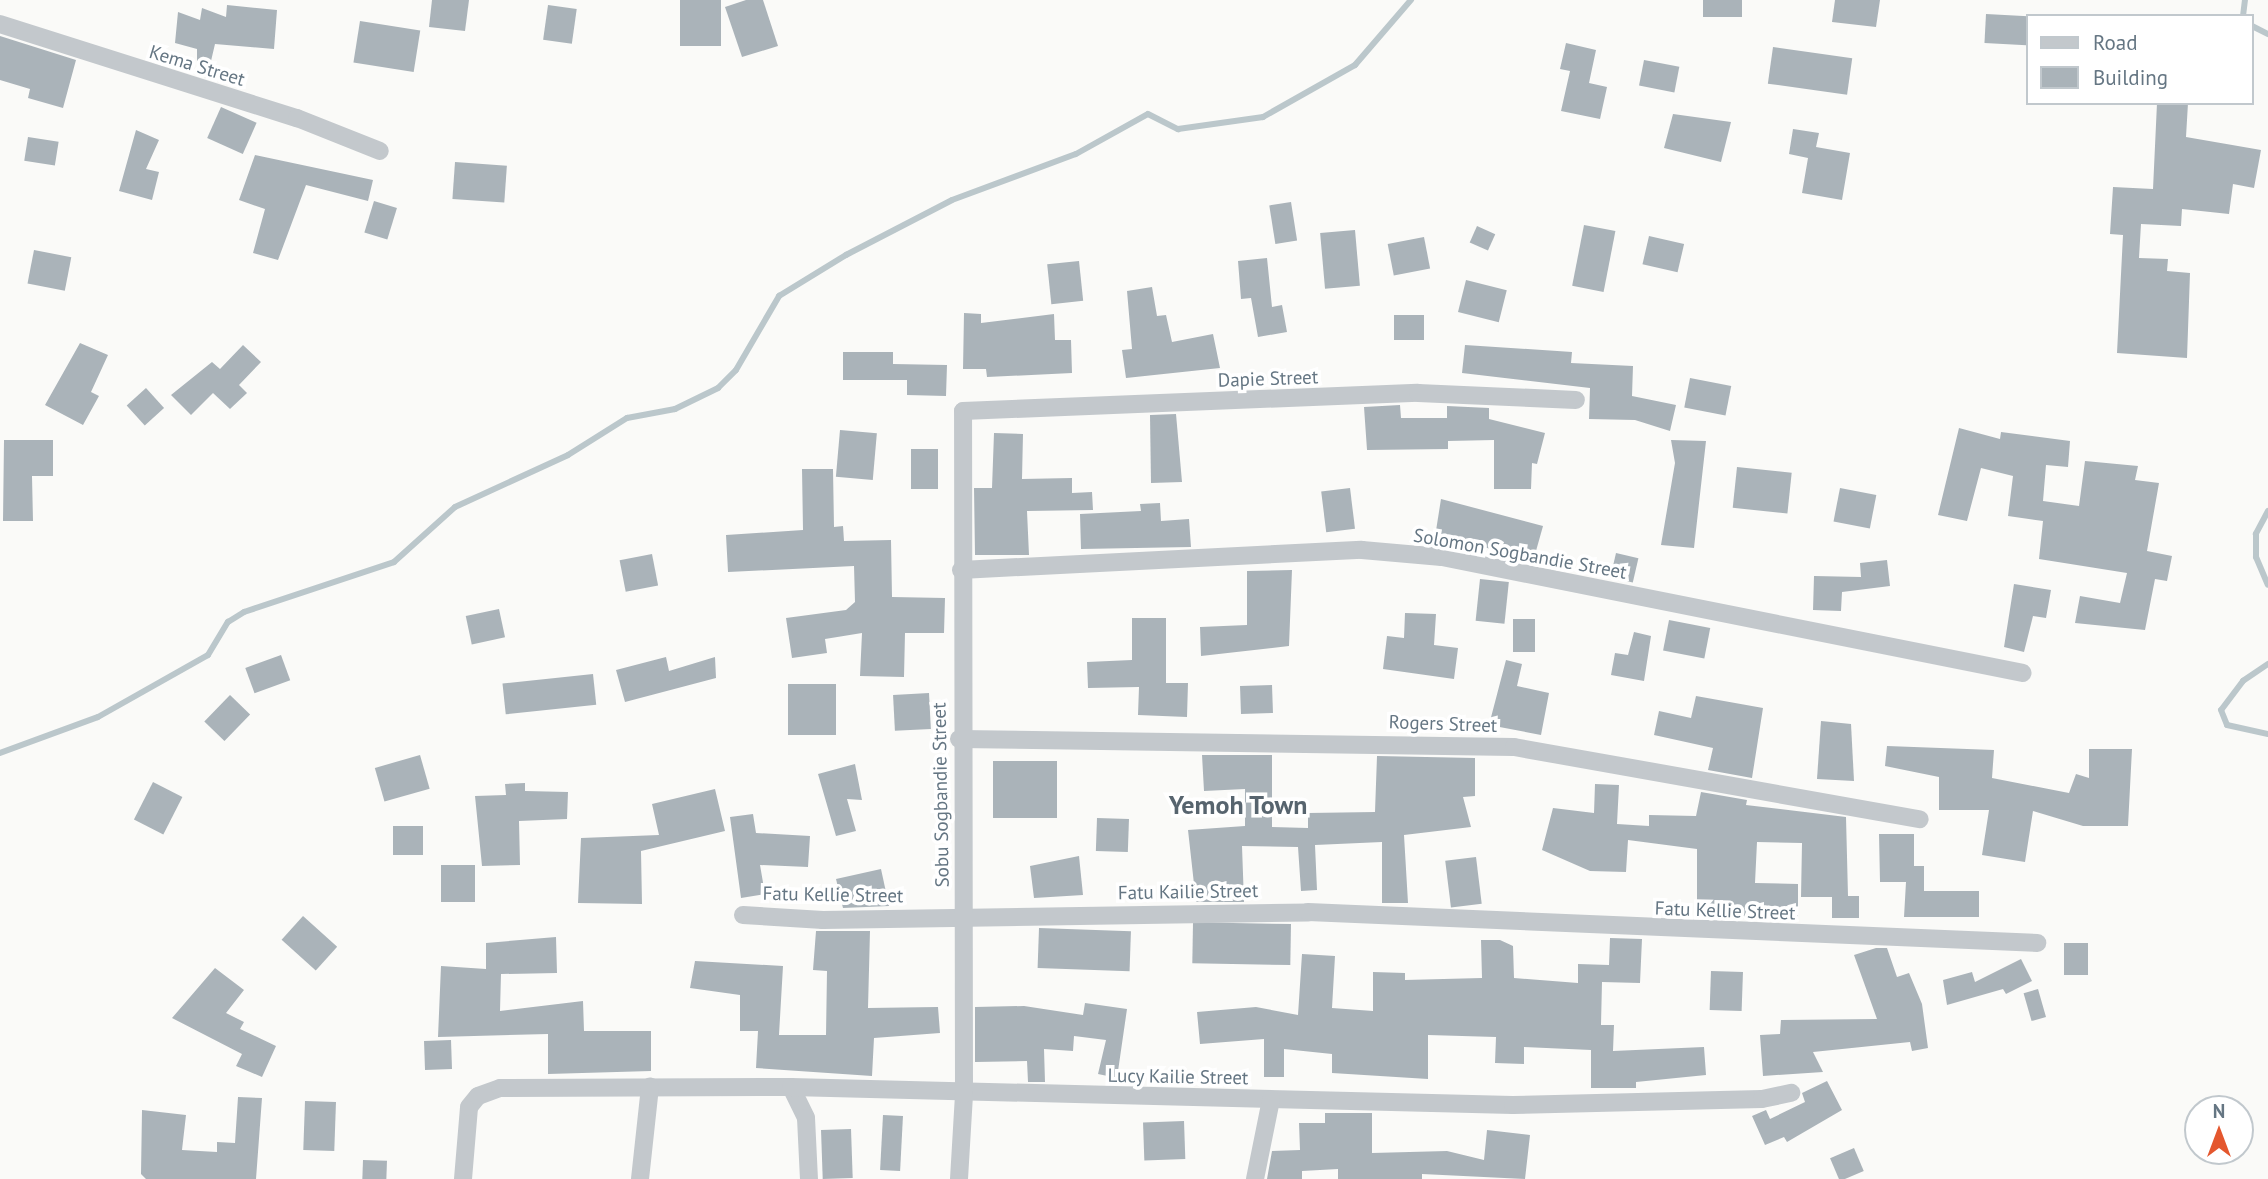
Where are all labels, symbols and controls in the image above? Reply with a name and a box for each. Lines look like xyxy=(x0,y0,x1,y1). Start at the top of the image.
legend xyxy=(2026,14,2254,105)
text: Road xyxy=(2093,29,2137,56)
street label: Kema Street xyxy=(146,41,248,91)
text: Building xyxy=(2093,64,2168,91)
street label: Dapie Street xyxy=(1217,366,1319,392)
street label: Solomon Sogbandie Street xyxy=(1412,524,1628,584)
street label: Sobu Sogbandie Street xyxy=(928,702,954,888)
street label: Rogers Street xyxy=(1388,711,1498,737)
district label: Yemoh Town xyxy=(1168,789,1308,821)
street label: Fatu Kailie Street xyxy=(1118,879,1258,905)
street label: Fatu Kellie Street xyxy=(762,882,904,908)
street label: Fatu Kellie Street xyxy=(1654,897,1796,925)
street label: Lucy Kailie Street xyxy=(1107,1064,1249,1090)
north arrow xyxy=(2184,1095,2254,1165)
text: N xyxy=(2213,1099,2225,1123)

